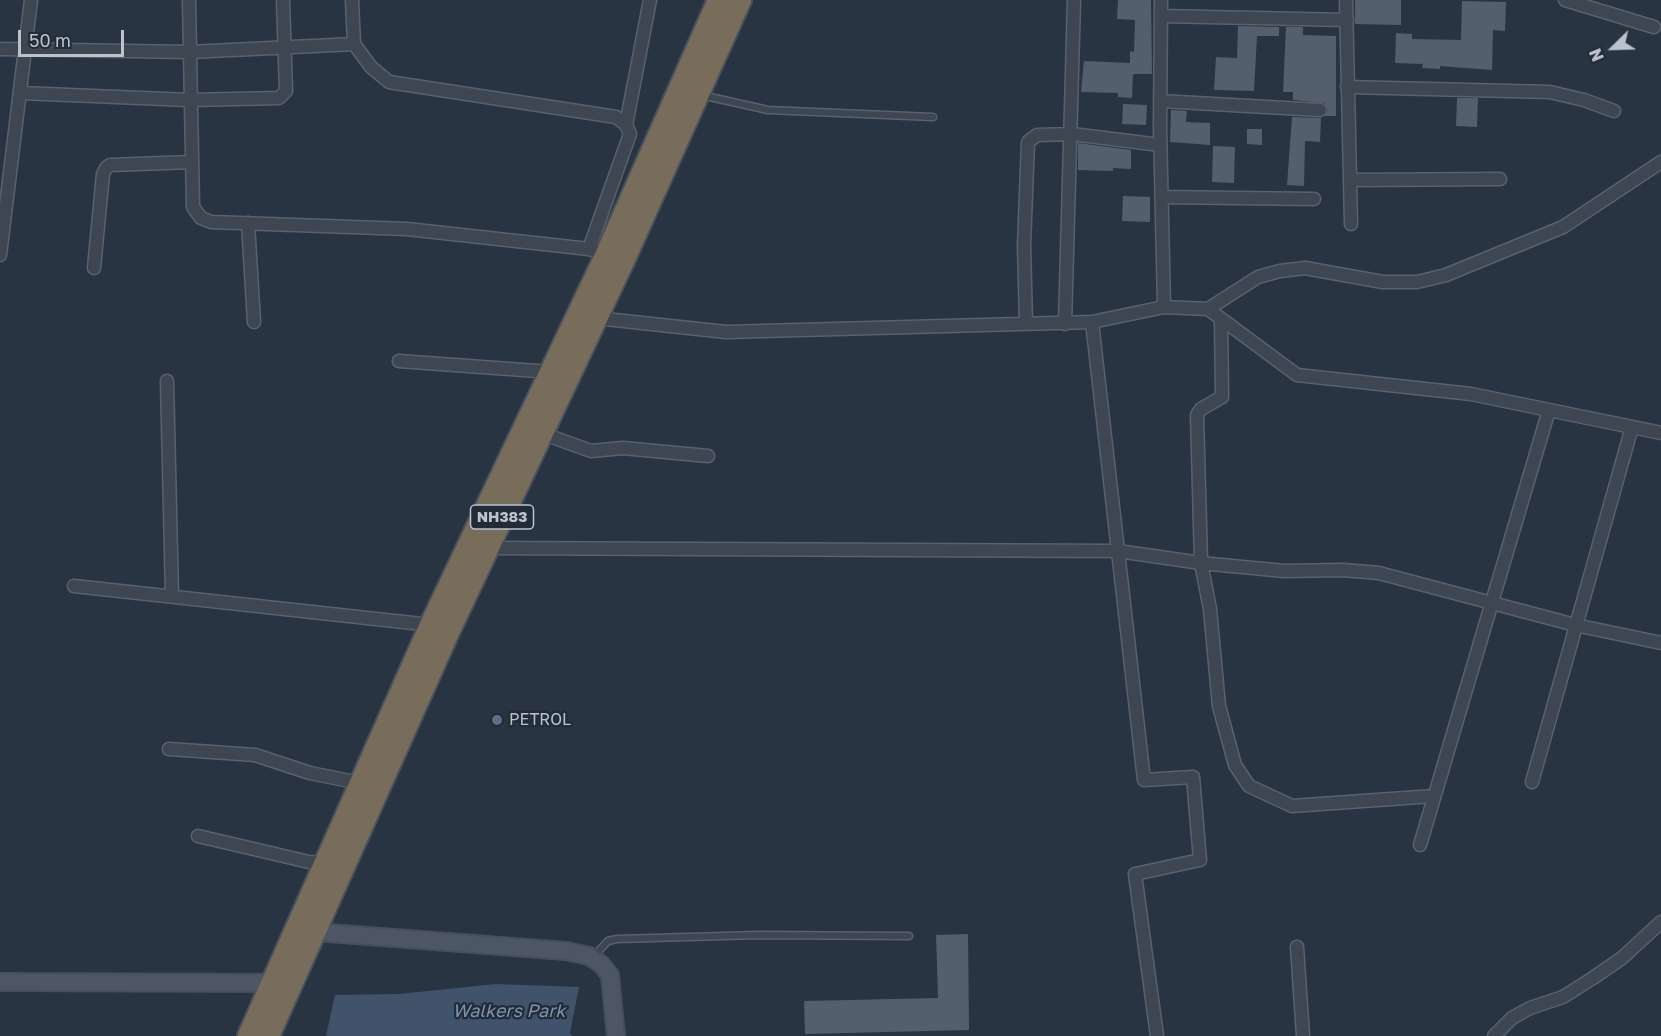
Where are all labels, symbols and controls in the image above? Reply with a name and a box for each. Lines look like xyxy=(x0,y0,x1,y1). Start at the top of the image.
scale bar xyxy=(21,18,128,56)
north arrow xyxy=(1583,18,1643,78)
text: 50 m xyxy=(29,29,71,51)
text: N xyxy=(1585,46,1608,65)
road number: NH383 xyxy=(470,505,534,529)
place label: PETROL xyxy=(509,710,571,730)
marker: PETROL xyxy=(490,713,504,727)
water label: Walkers Park xyxy=(453,1000,565,1022)

